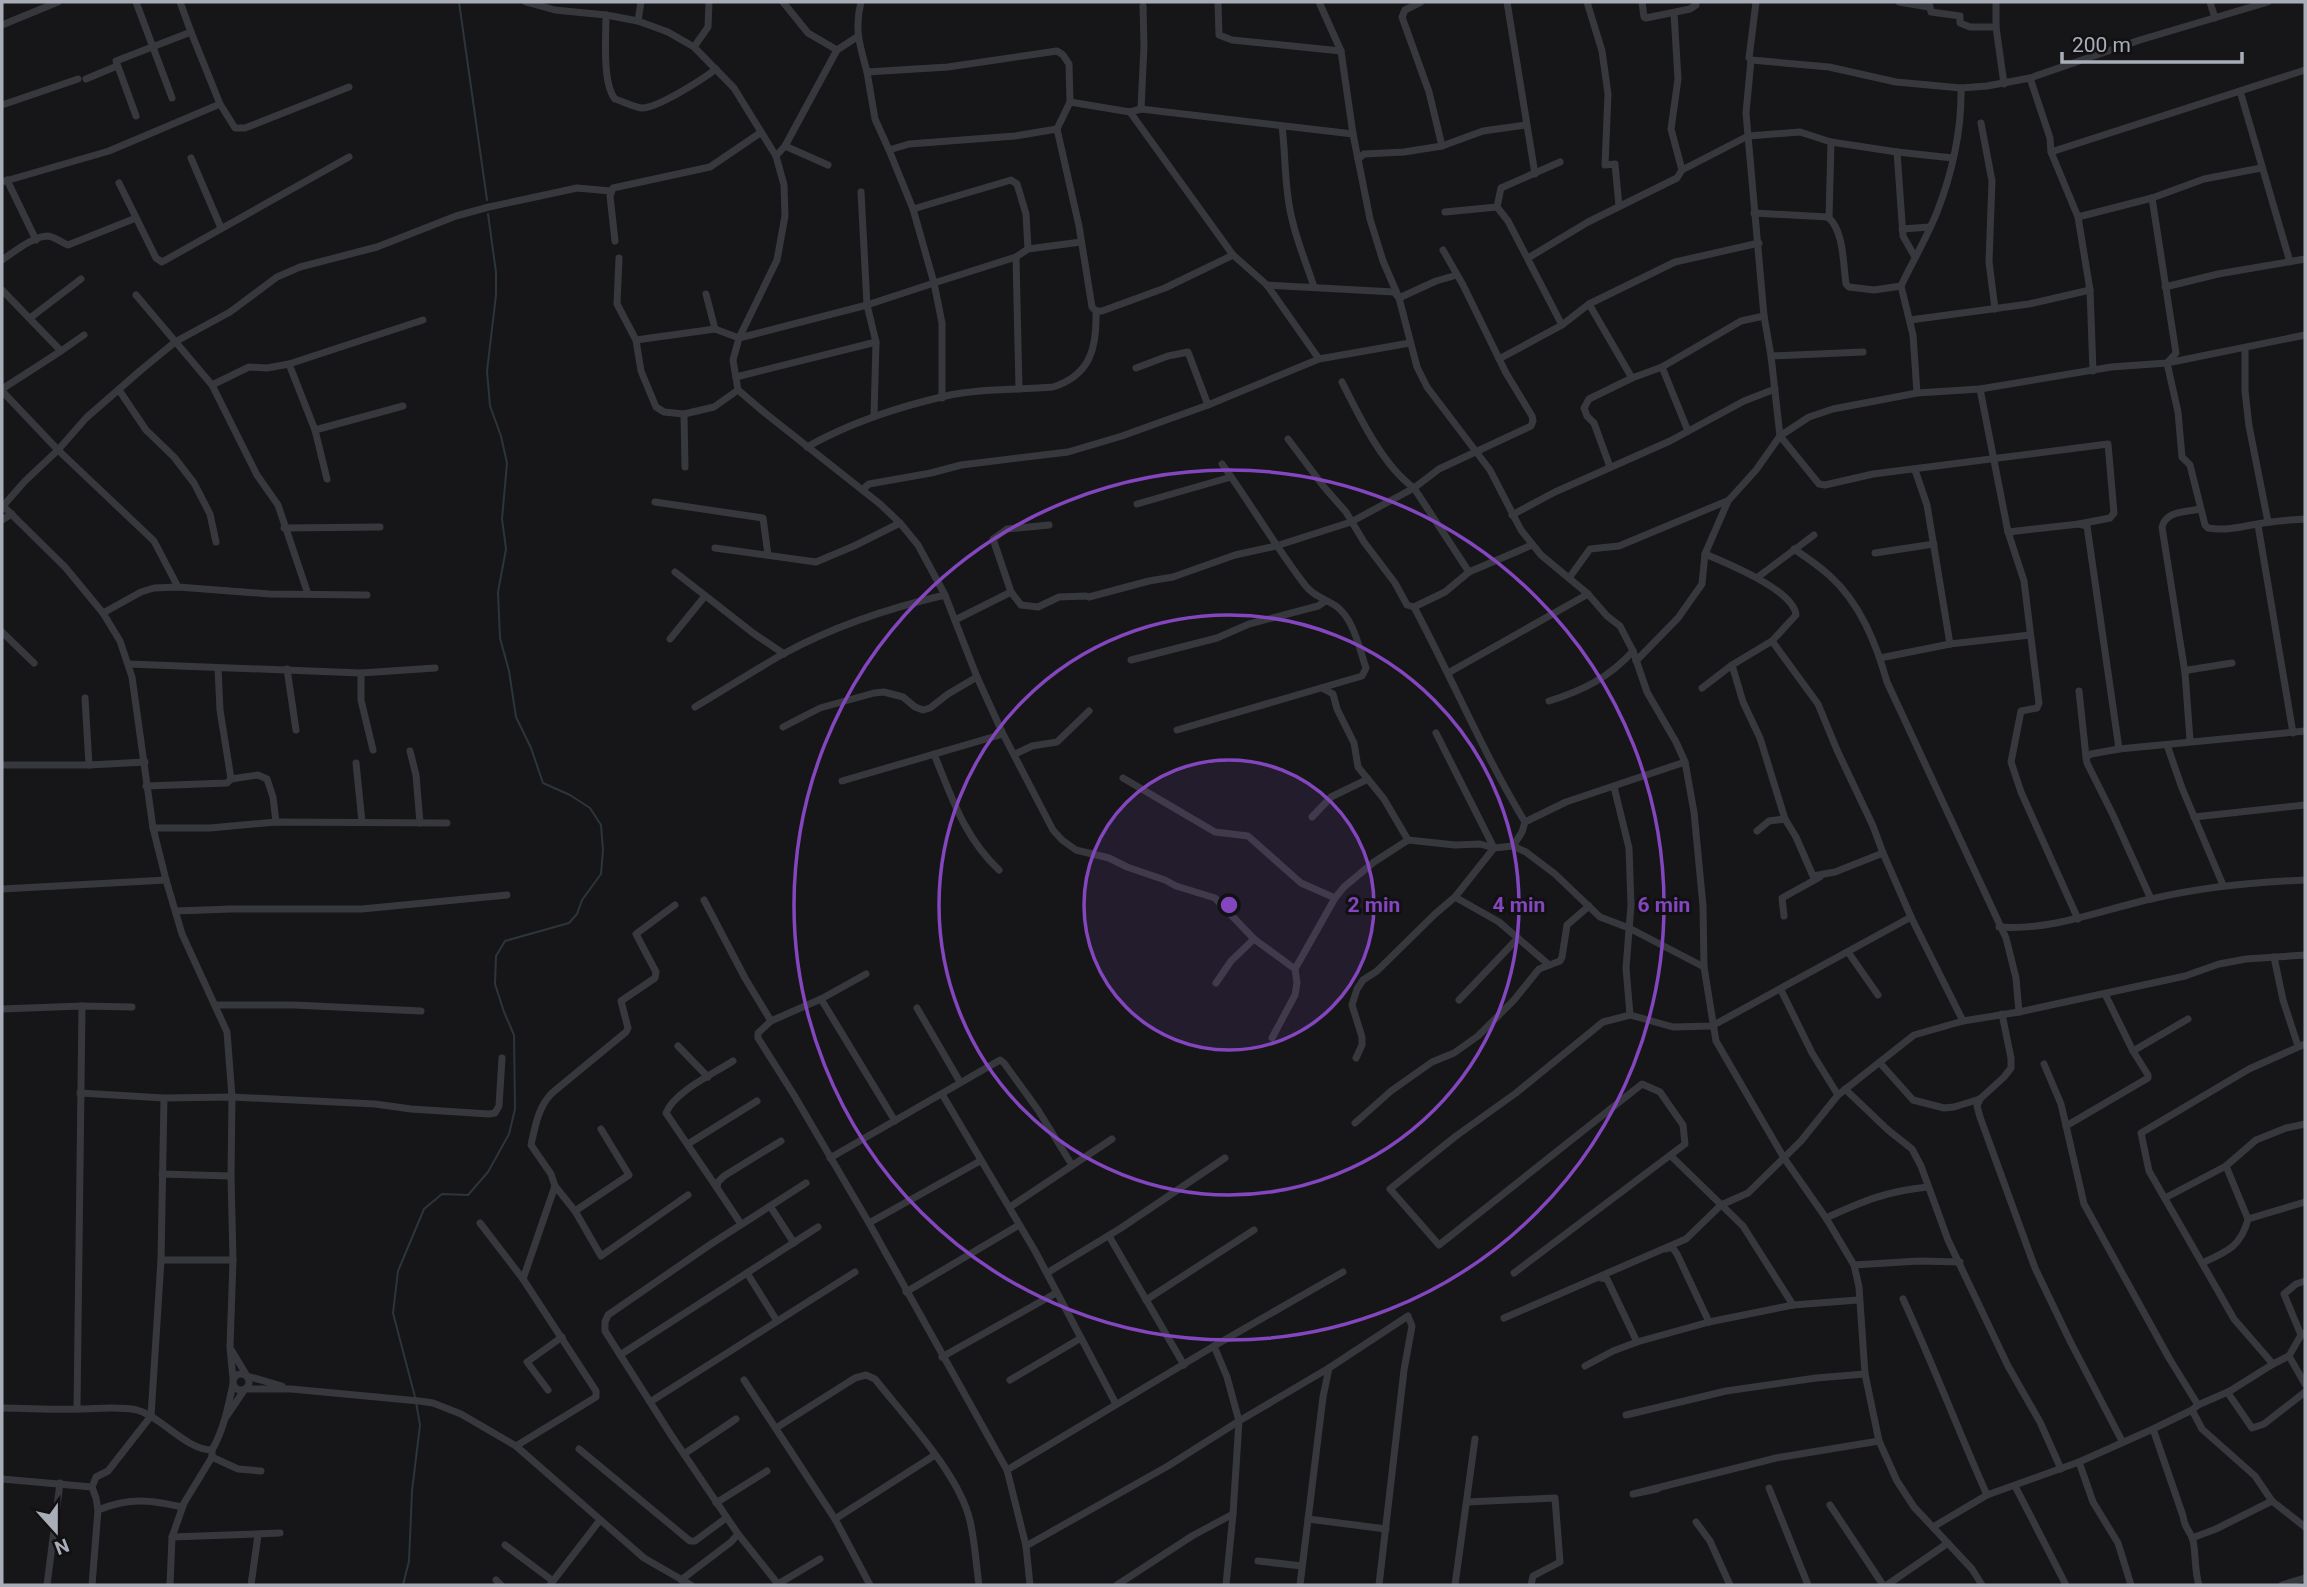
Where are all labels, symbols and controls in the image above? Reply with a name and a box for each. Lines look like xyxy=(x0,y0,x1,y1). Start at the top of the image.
scale bar xyxy=(2062,21,2242,65)
text: 200 m xyxy=(2072,33,2131,57)
centre of rings xyxy=(1217,893,1241,917)
text: 2 min xyxy=(1348,893,1400,917)
text: 4 min xyxy=(1493,893,1545,917)
text: 6 min xyxy=(1638,893,1690,917)
north arrow xyxy=(21,1496,91,1566)
text: N xyxy=(52,1533,72,1560)

